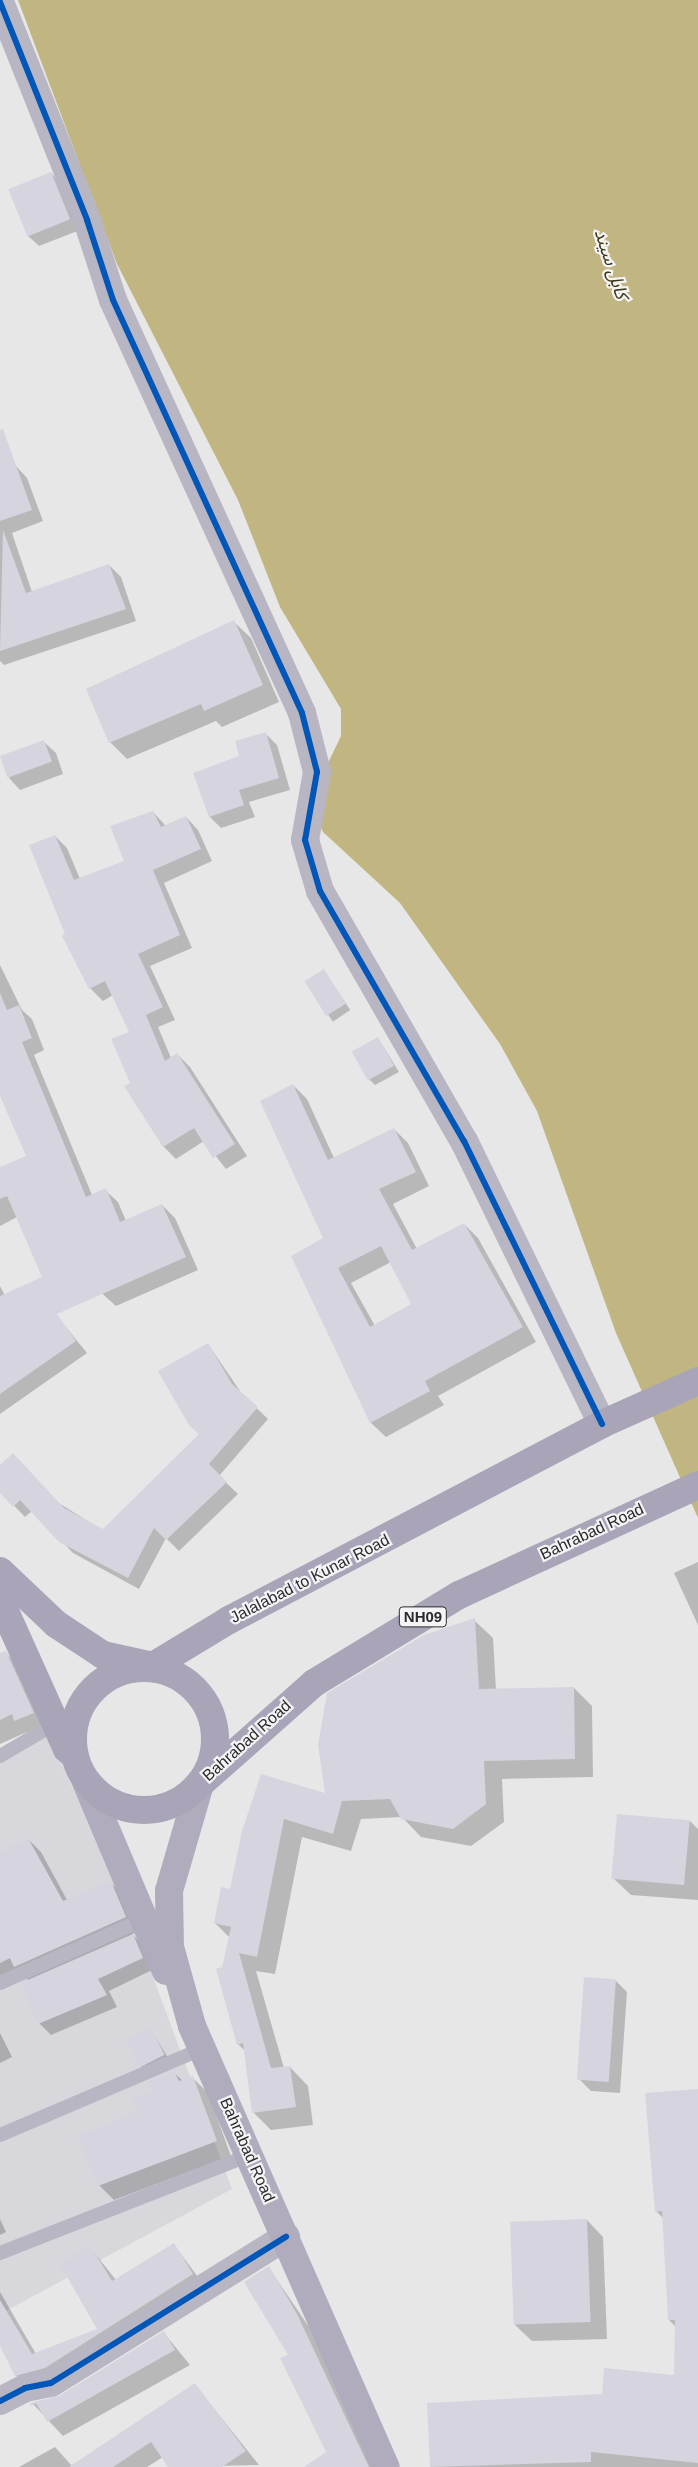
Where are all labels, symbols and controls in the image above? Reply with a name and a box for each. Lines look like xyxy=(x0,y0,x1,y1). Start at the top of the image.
water label: کابل سيند xyxy=(590,226,632,302)
street label: Bahrabad Road xyxy=(537,1500,647,1564)
street label: Jalalabad to Kunar Road xyxy=(227,1530,393,1628)
road number: NH09 xyxy=(398,1604,448,1630)
street label: Bahrabad Road xyxy=(199,1696,295,1786)
street label: Bahrabad Road xyxy=(215,2095,279,2205)

